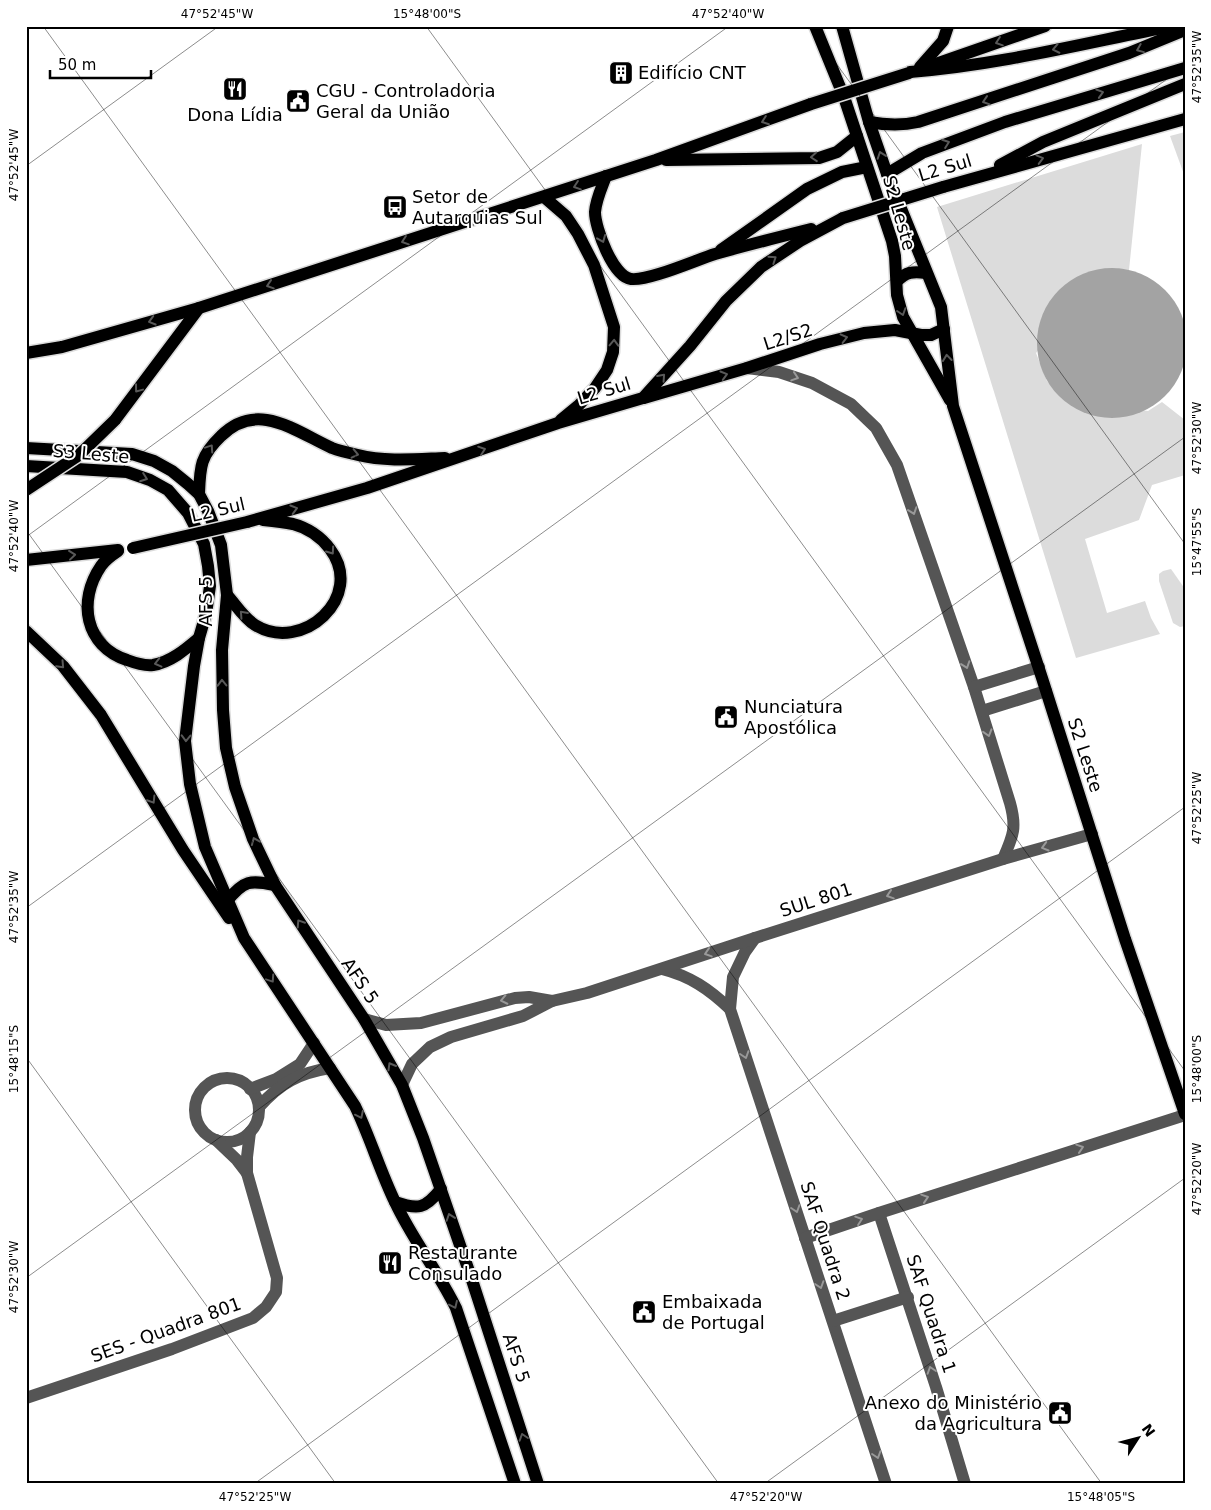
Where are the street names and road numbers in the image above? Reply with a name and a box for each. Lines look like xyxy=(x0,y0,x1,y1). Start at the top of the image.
street label: L2 Sul xyxy=(915,149,974,186)
street label: S2 Leste xyxy=(879,173,920,253)
street label: L2/S2 xyxy=(761,319,815,354)
street label: L2 Sul xyxy=(574,372,633,409)
street label: S3 Leste xyxy=(52,440,130,467)
street label: L2 Sul xyxy=(189,493,247,526)
street label: AFS 5 xyxy=(195,576,216,626)
street label: S2 Leste xyxy=(1064,715,1107,795)
street label: SUL 801 xyxy=(777,878,855,921)
street label: AFS 5 xyxy=(337,954,383,1008)
street label: SAF Quadra 2 xyxy=(796,1179,855,1303)
street label: SAF Quadra 1 xyxy=(902,1252,961,1376)
street label: SES - Quadra 801 xyxy=(88,1293,244,1367)
street label: AFS 5 xyxy=(499,1330,534,1385)

